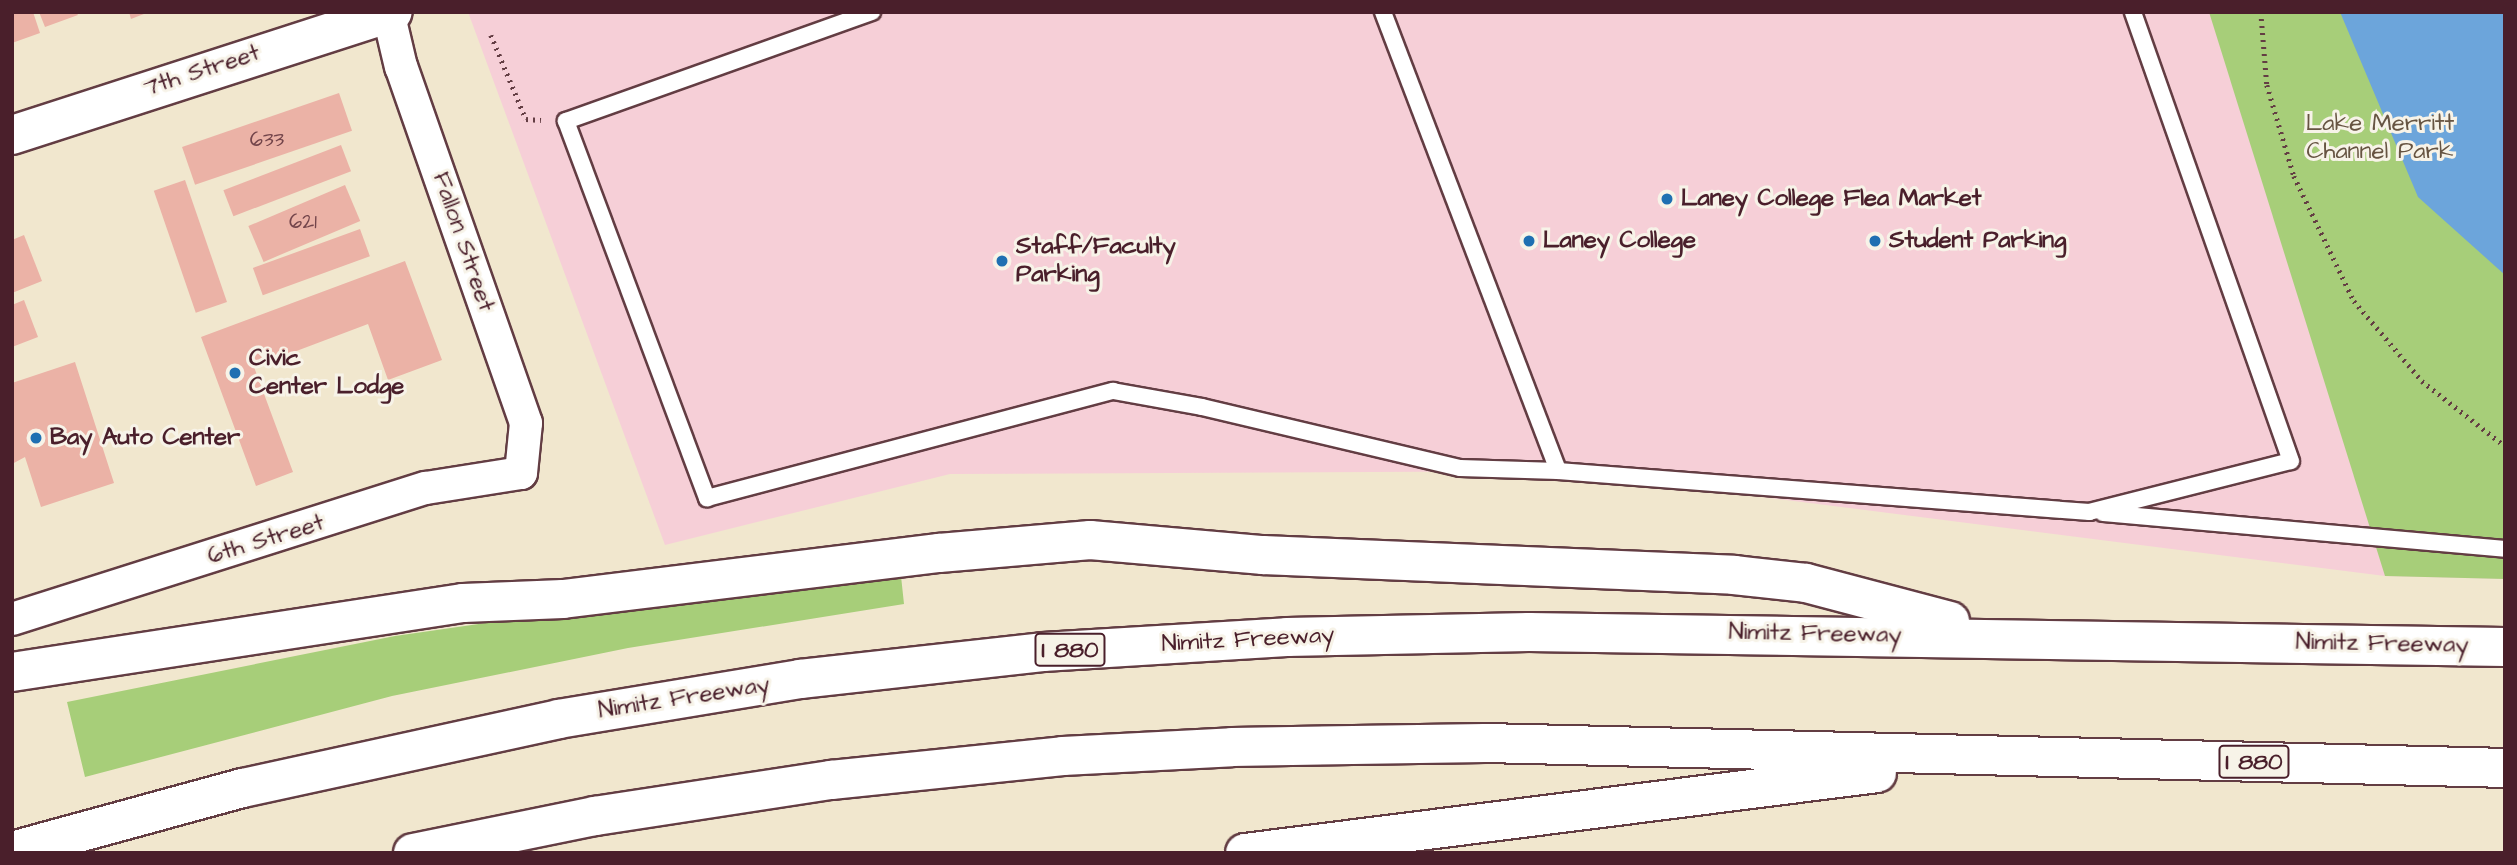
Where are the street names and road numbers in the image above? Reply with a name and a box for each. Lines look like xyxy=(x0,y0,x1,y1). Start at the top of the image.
street label: 7th Street xyxy=(140,39,264,103)
street label: Fallon Street xyxy=(426,169,500,315)
street label: 6th Street xyxy=(204,509,328,571)
street label: Nimitz Freeway xyxy=(1728,618,1902,650)
street label: Nimitz Freeway xyxy=(1161,621,1335,659)
street label: Nimitz Freeway xyxy=(2295,628,2469,660)
road number: I 880 xyxy=(1033,630,1107,670)
street label: Nimitz Freeway xyxy=(596,670,772,726)
road number: I 880 xyxy=(2217,742,2291,782)

